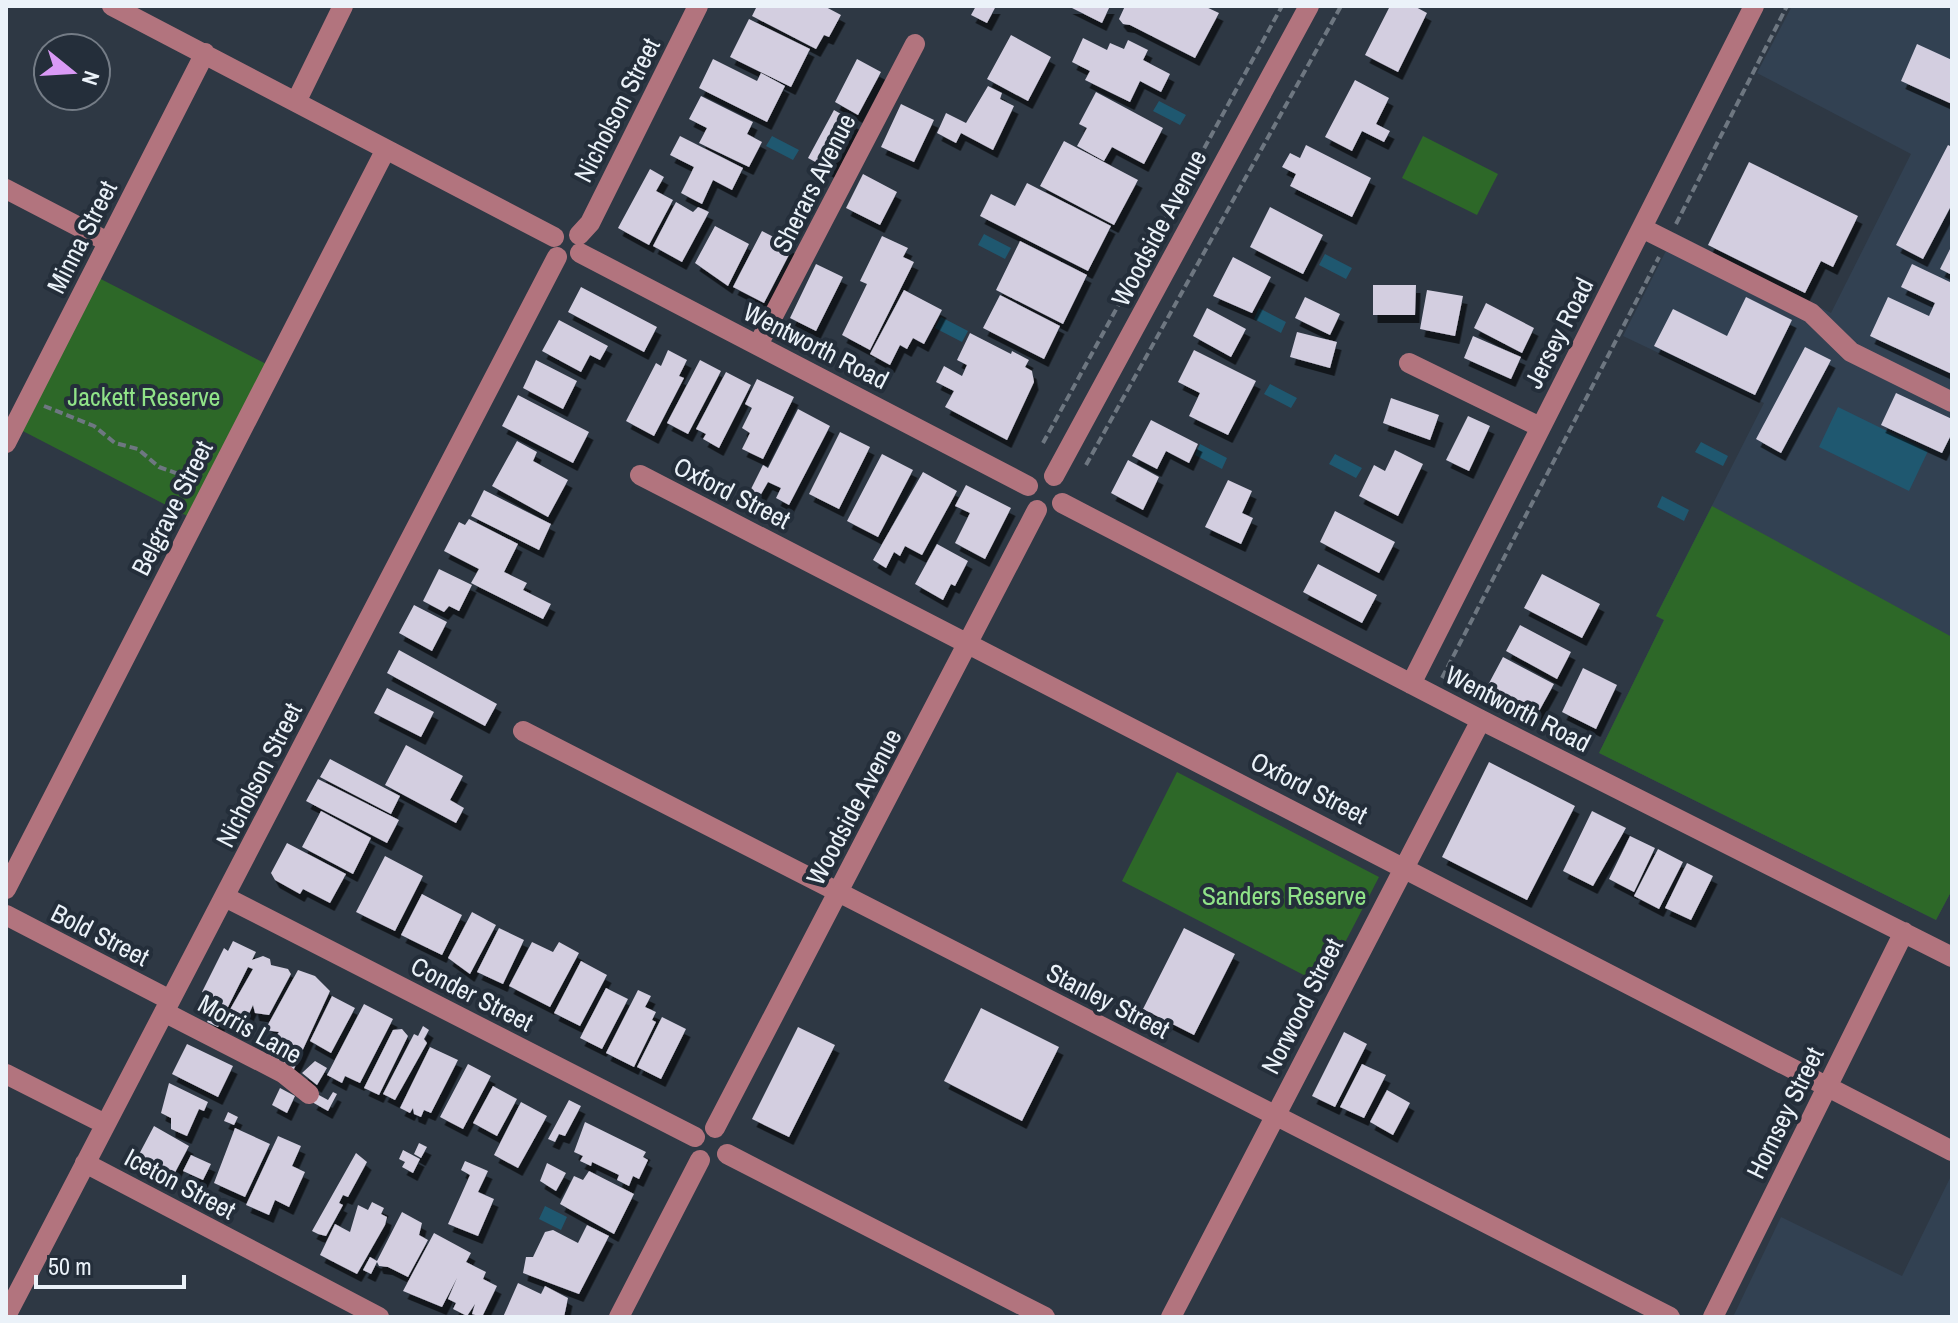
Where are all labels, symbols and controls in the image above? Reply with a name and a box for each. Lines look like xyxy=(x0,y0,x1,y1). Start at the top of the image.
north arrow xyxy=(32,32,112,112)
street label: Nicholson Street xyxy=(565,32,668,188)
text: N xyxy=(75,67,107,89)
street label: Sherars Avenue xyxy=(764,107,864,258)
street label: Woodside Avenue xyxy=(1103,143,1214,312)
street label: Minna Street xyxy=(38,174,125,299)
street label: Jersey Road xyxy=(1516,272,1601,394)
street label: Wentworth Road xyxy=(738,294,895,397)
park label: Jackett Reserve xyxy=(68,379,220,414)
street label: Belgrave Street xyxy=(123,434,221,581)
street label: Oxford Street xyxy=(668,448,797,537)
street label: Wentworth Road xyxy=(1440,657,1597,760)
street label: Nicholson Street xyxy=(207,697,310,853)
street label: Woodside Avenue xyxy=(798,722,909,891)
street label: Oxford Street xyxy=(1245,743,1374,832)
park label: Sanders Reserve xyxy=(1202,878,1366,913)
street label: Bold Street xyxy=(45,895,155,974)
street label: Norwood Street xyxy=(1252,932,1351,1080)
street label: Conder Street xyxy=(405,948,539,1039)
street label: Stanley Street xyxy=(1041,955,1176,1047)
street label: Morris Lane xyxy=(192,986,308,1071)
street label: Hornsey Street xyxy=(1738,1041,1831,1184)
street label: Iceton Street xyxy=(119,1140,242,1227)
scale bar xyxy=(36,1239,184,1289)
text: 50 m xyxy=(48,1250,92,1282)

